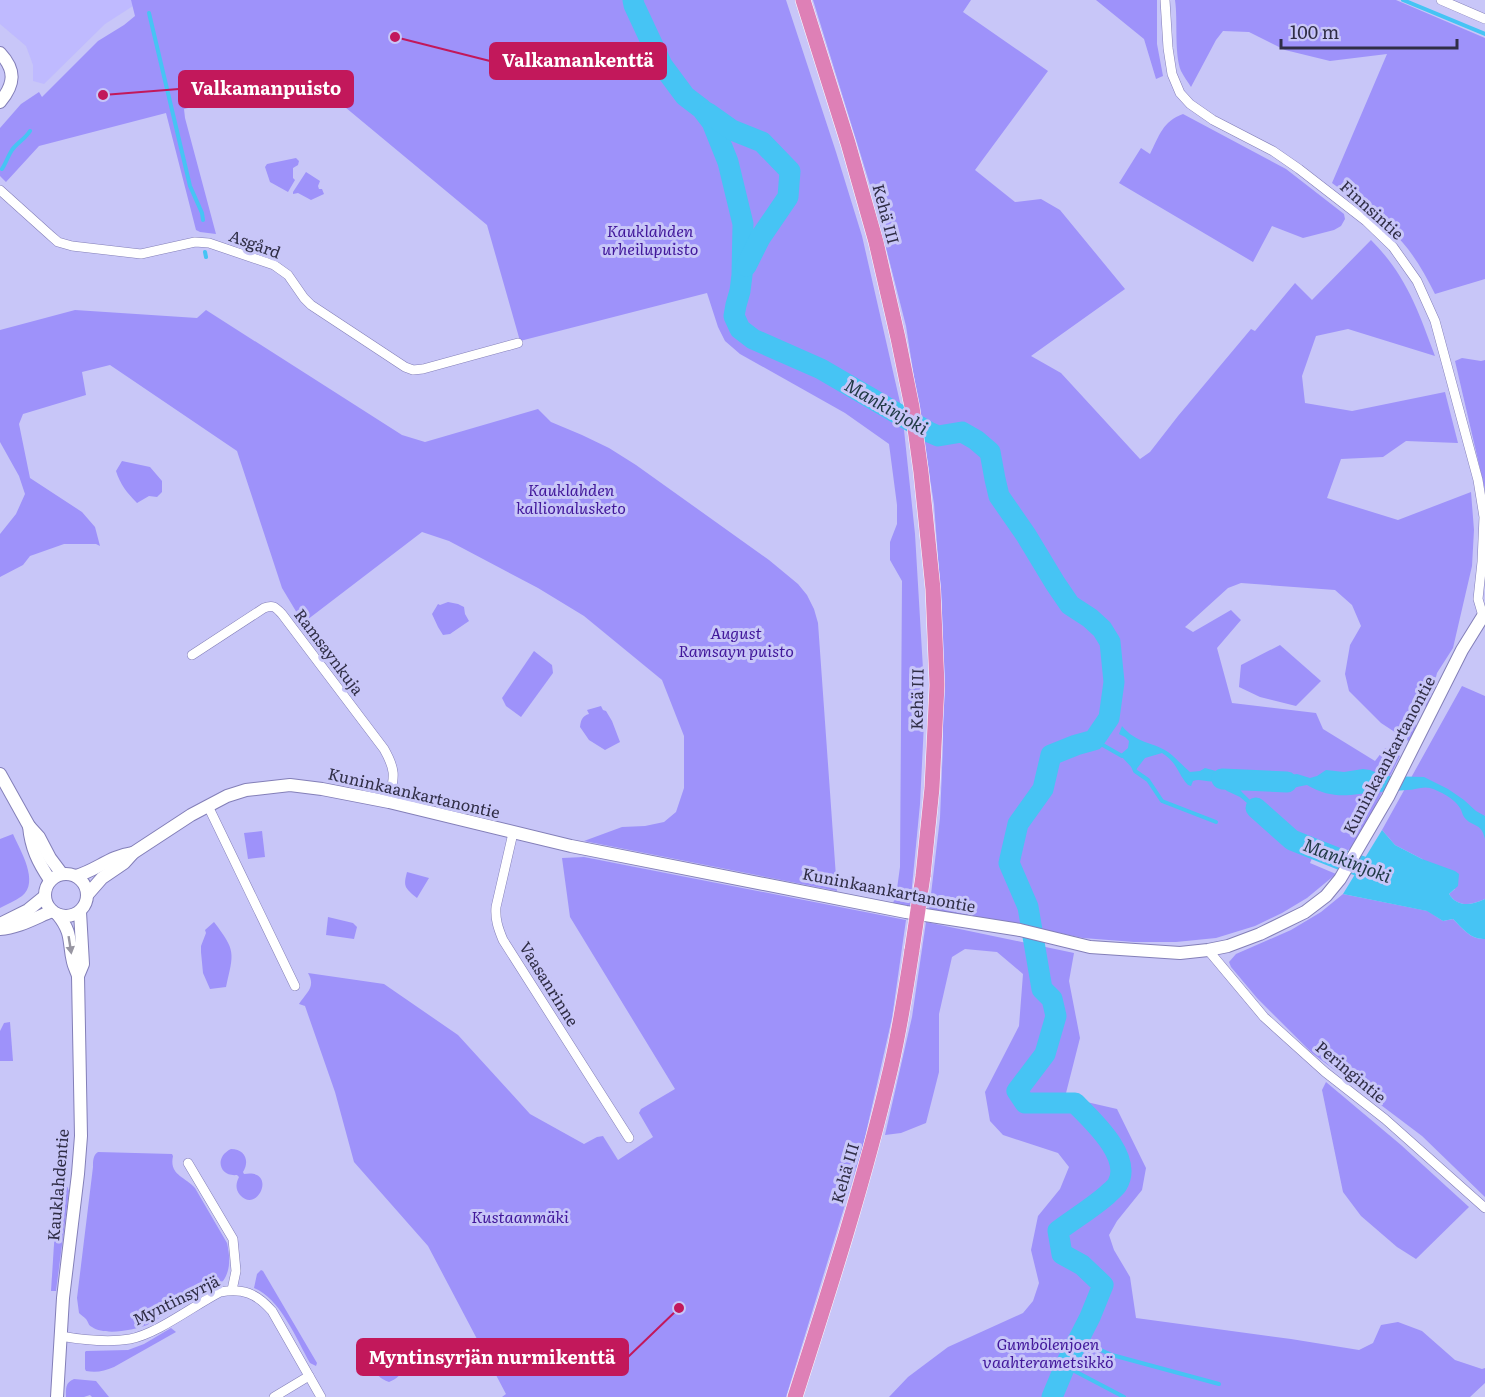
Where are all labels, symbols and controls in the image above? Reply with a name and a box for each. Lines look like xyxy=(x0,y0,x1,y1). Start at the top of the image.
scale bar xyxy=(1281,12,1456,50)
text: 100 m xyxy=(1290,18,1339,45)
callout: Valkamankenttä xyxy=(490,43,666,79)
text: Valkamankenttä xyxy=(502,46,655,73)
callout: Valkamanpuisto xyxy=(179,71,353,107)
text: Valkamanpuisto xyxy=(191,74,341,101)
street label: Finnsintie xyxy=(1335,174,1410,245)
street label: Kehä III xyxy=(867,181,907,247)
park label: Kauklahden urheilupuisto xyxy=(602,218,698,260)
street label: Asgård xyxy=(226,223,285,264)
water label: Mankinjoki xyxy=(840,371,934,441)
park label: Kauklahden kallionalusketo xyxy=(516,477,626,519)
street label: Ramsaynkuja xyxy=(289,603,371,700)
park label: August Ramsayn puisto xyxy=(678,620,794,662)
street label: Kehä III xyxy=(903,668,929,730)
street label: Kuninkaankartanontie xyxy=(1336,671,1440,838)
street label: Kuninkaankartanontie xyxy=(326,761,503,824)
water label: Mankinjoki xyxy=(1299,830,1396,889)
street label: Kuninkaankartanontie xyxy=(801,860,978,918)
one-way arrow xyxy=(66,935,75,954)
street label: Vaasanrinne xyxy=(514,936,585,1031)
street label: Peringintie xyxy=(1311,1034,1392,1108)
street label: Kauklahdentie xyxy=(40,1128,74,1242)
street label: Kehä III xyxy=(824,1140,864,1206)
park label: Kustaanmäki xyxy=(471,1204,569,1228)
street label: Myntinsyrjä xyxy=(128,1268,223,1330)
park label: Gumbölenjoen vaahterametsikkö xyxy=(982,1331,1114,1373)
callout: Myntinsyrjän nurmikenttä xyxy=(357,1339,628,1375)
text: Myntinsyrjän nurmikenttä xyxy=(369,1343,616,1370)

